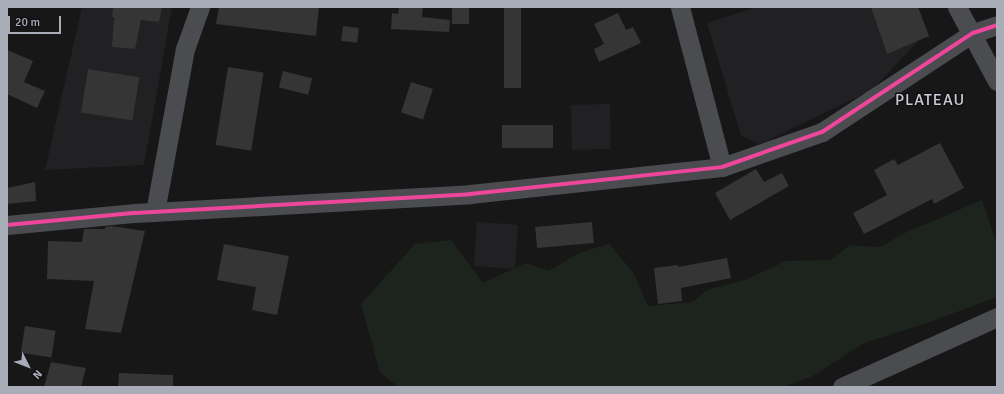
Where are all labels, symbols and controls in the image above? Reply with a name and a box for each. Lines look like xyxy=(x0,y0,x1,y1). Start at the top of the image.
scale bar xyxy=(10,8,63,34)
text: 20 m xyxy=(15,15,40,30)
district label: PLATEAU xyxy=(895,90,965,110)
north arrow xyxy=(8,346,48,386)
text: N xyxy=(30,367,45,382)

